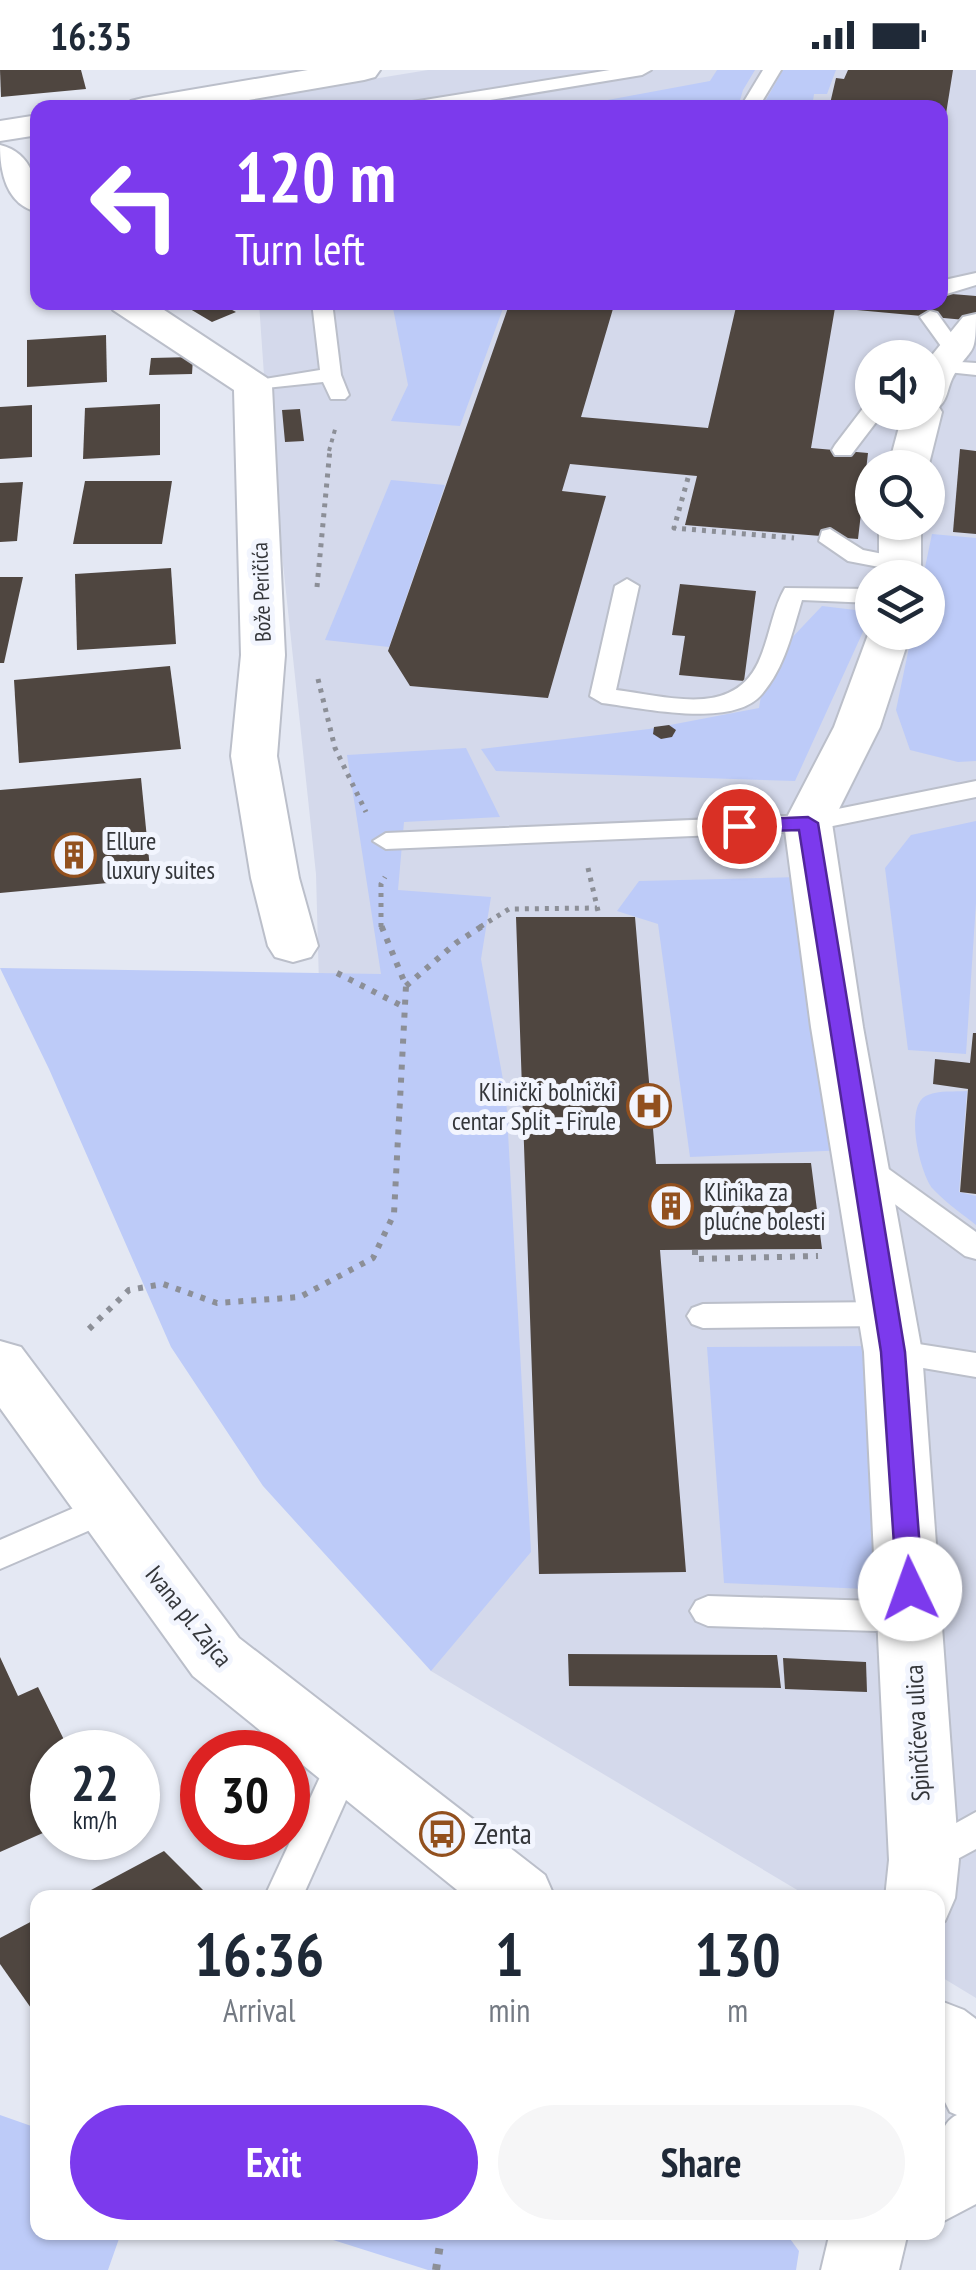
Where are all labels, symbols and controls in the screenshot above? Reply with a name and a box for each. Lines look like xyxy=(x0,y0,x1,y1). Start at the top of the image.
text: 16:35 xyxy=(50,11,132,60)
text: 120 m xyxy=(235,131,396,221)
icon: left xyxy=(70,140,200,270)
text: Turn left xyxy=(235,219,365,277)
map controls xyxy=(855,340,945,650)
button: sound xyxy=(855,340,945,430)
button: search xyxy=(855,450,945,540)
street label: Bože Peričića xyxy=(245,542,277,642)
button: layers xyxy=(855,560,945,650)
pin xyxy=(697,784,782,869)
icon: arrive xyxy=(712,799,767,854)
place label: Ellure luxury suites xyxy=(106,825,215,886)
building icon: Ellure luxury suites xyxy=(51,832,97,878)
place label: Klinički bolnički centar Split - Firule xyxy=(452,1076,616,1137)
hospital icon: Klinički bolnički centar Split - Firule xyxy=(626,1083,672,1129)
place label: Klinika za plućne bolesti xyxy=(704,1176,826,1237)
building icon: Klinika za plućne bolesti xyxy=(648,1183,694,1229)
position arrow xyxy=(858,1537,962,1641)
street label: Ivana pl. Zajca xyxy=(138,1559,240,1673)
street label: Spinčićeva ulica xyxy=(897,1664,937,1802)
speed limit sign: 30 xyxy=(180,1730,310,1860)
text: 22 xyxy=(71,1750,119,1815)
text: km/h xyxy=(73,1804,117,1836)
bus stop icon: Zenta xyxy=(419,1811,465,1857)
place label: Zenta xyxy=(474,1813,532,1852)
text: 16:36 xyxy=(194,1915,324,1993)
text: 1 xyxy=(495,1915,524,1993)
text: 130 xyxy=(695,1915,781,1993)
text: Arrival xyxy=(223,1989,295,2031)
text: min xyxy=(488,1989,530,2031)
text: m xyxy=(727,1989,748,2031)
button: Exit xyxy=(70,2105,478,2220)
button: Share xyxy=(498,2105,905,2220)

